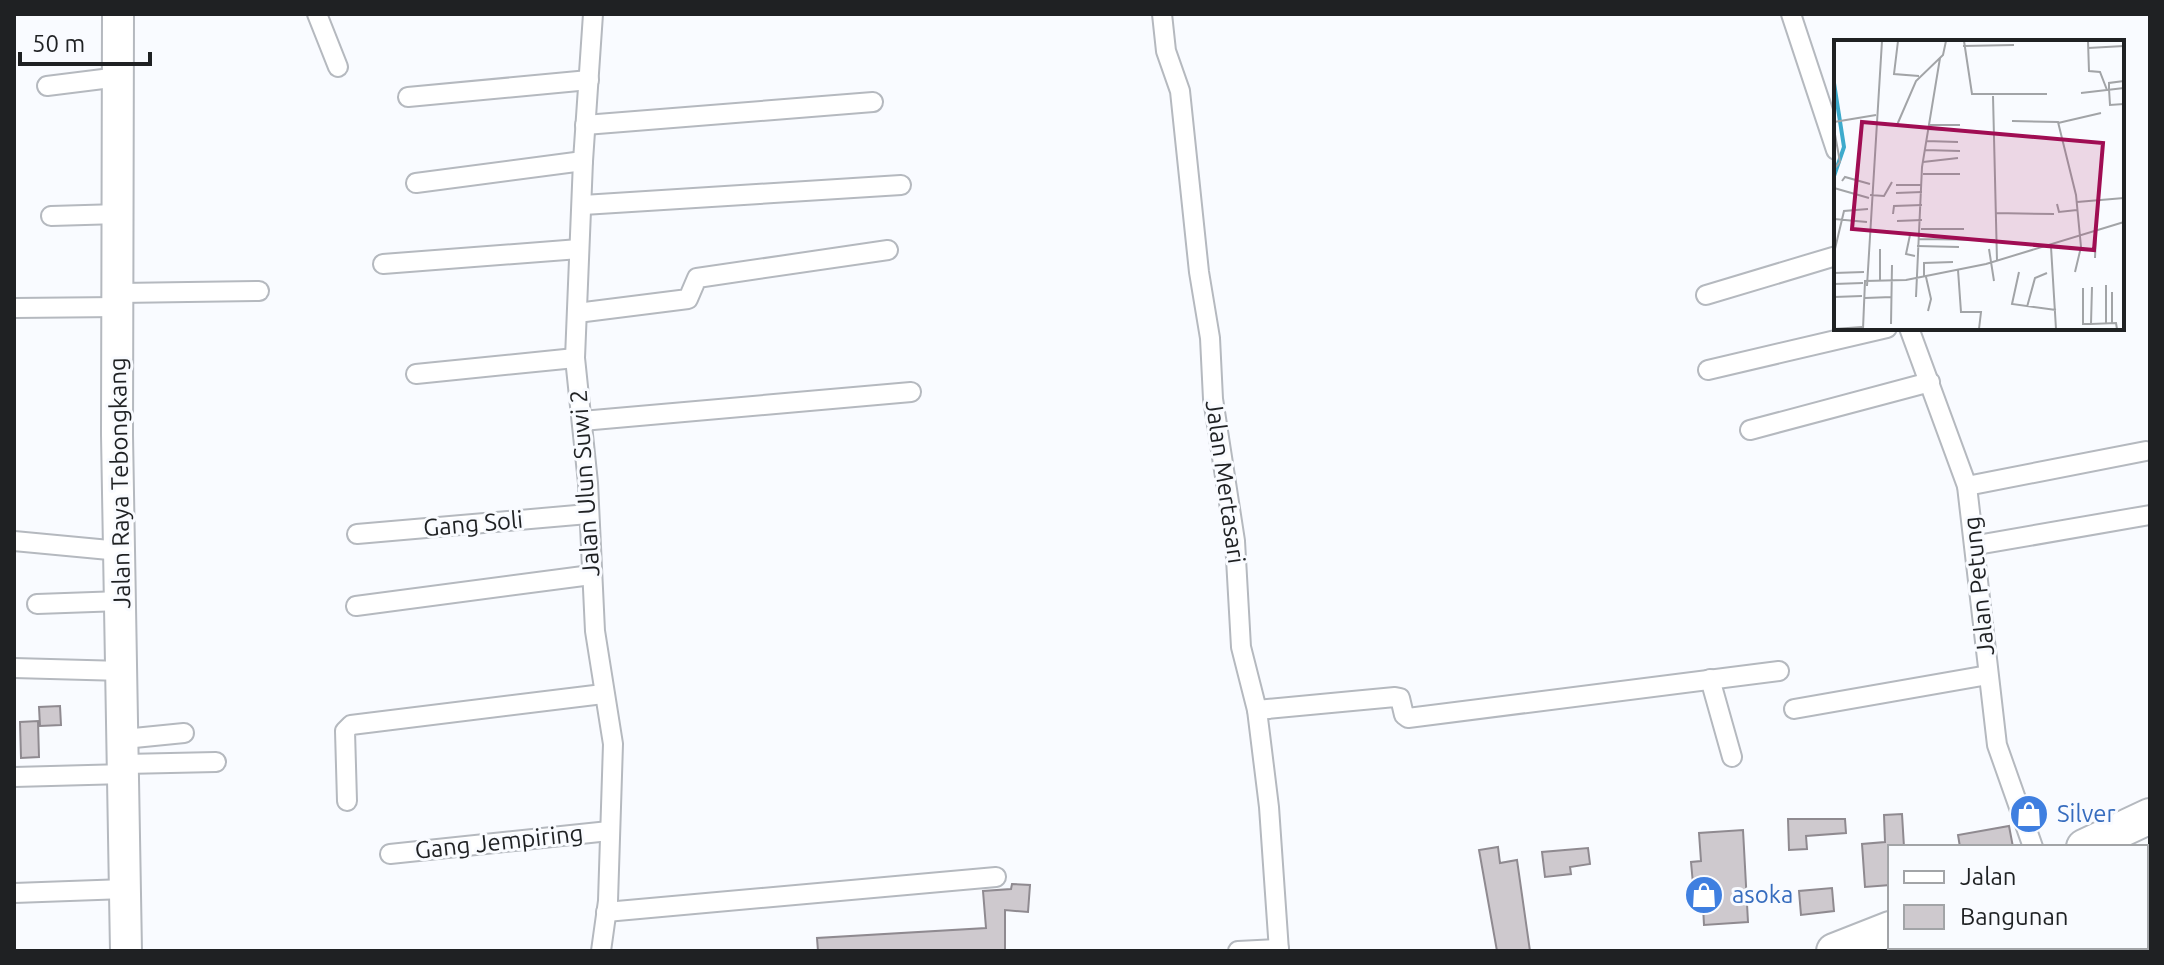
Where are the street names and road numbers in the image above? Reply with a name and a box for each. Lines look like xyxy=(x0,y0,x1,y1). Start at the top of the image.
street label: Jalan Raya Tebongkang xyxy=(104,357,135,609)
street label: Jalan Ulun Suwi 2 xyxy=(564,389,605,577)
street label: Jalan Mertasari xyxy=(1201,399,1250,565)
street label: Gang Soli xyxy=(422,506,524,541)
street label: Jalan Petung xyxy=(1958,515,1999,657)
street label: Gang Jempiring xyxy=(413,819,585,864)

